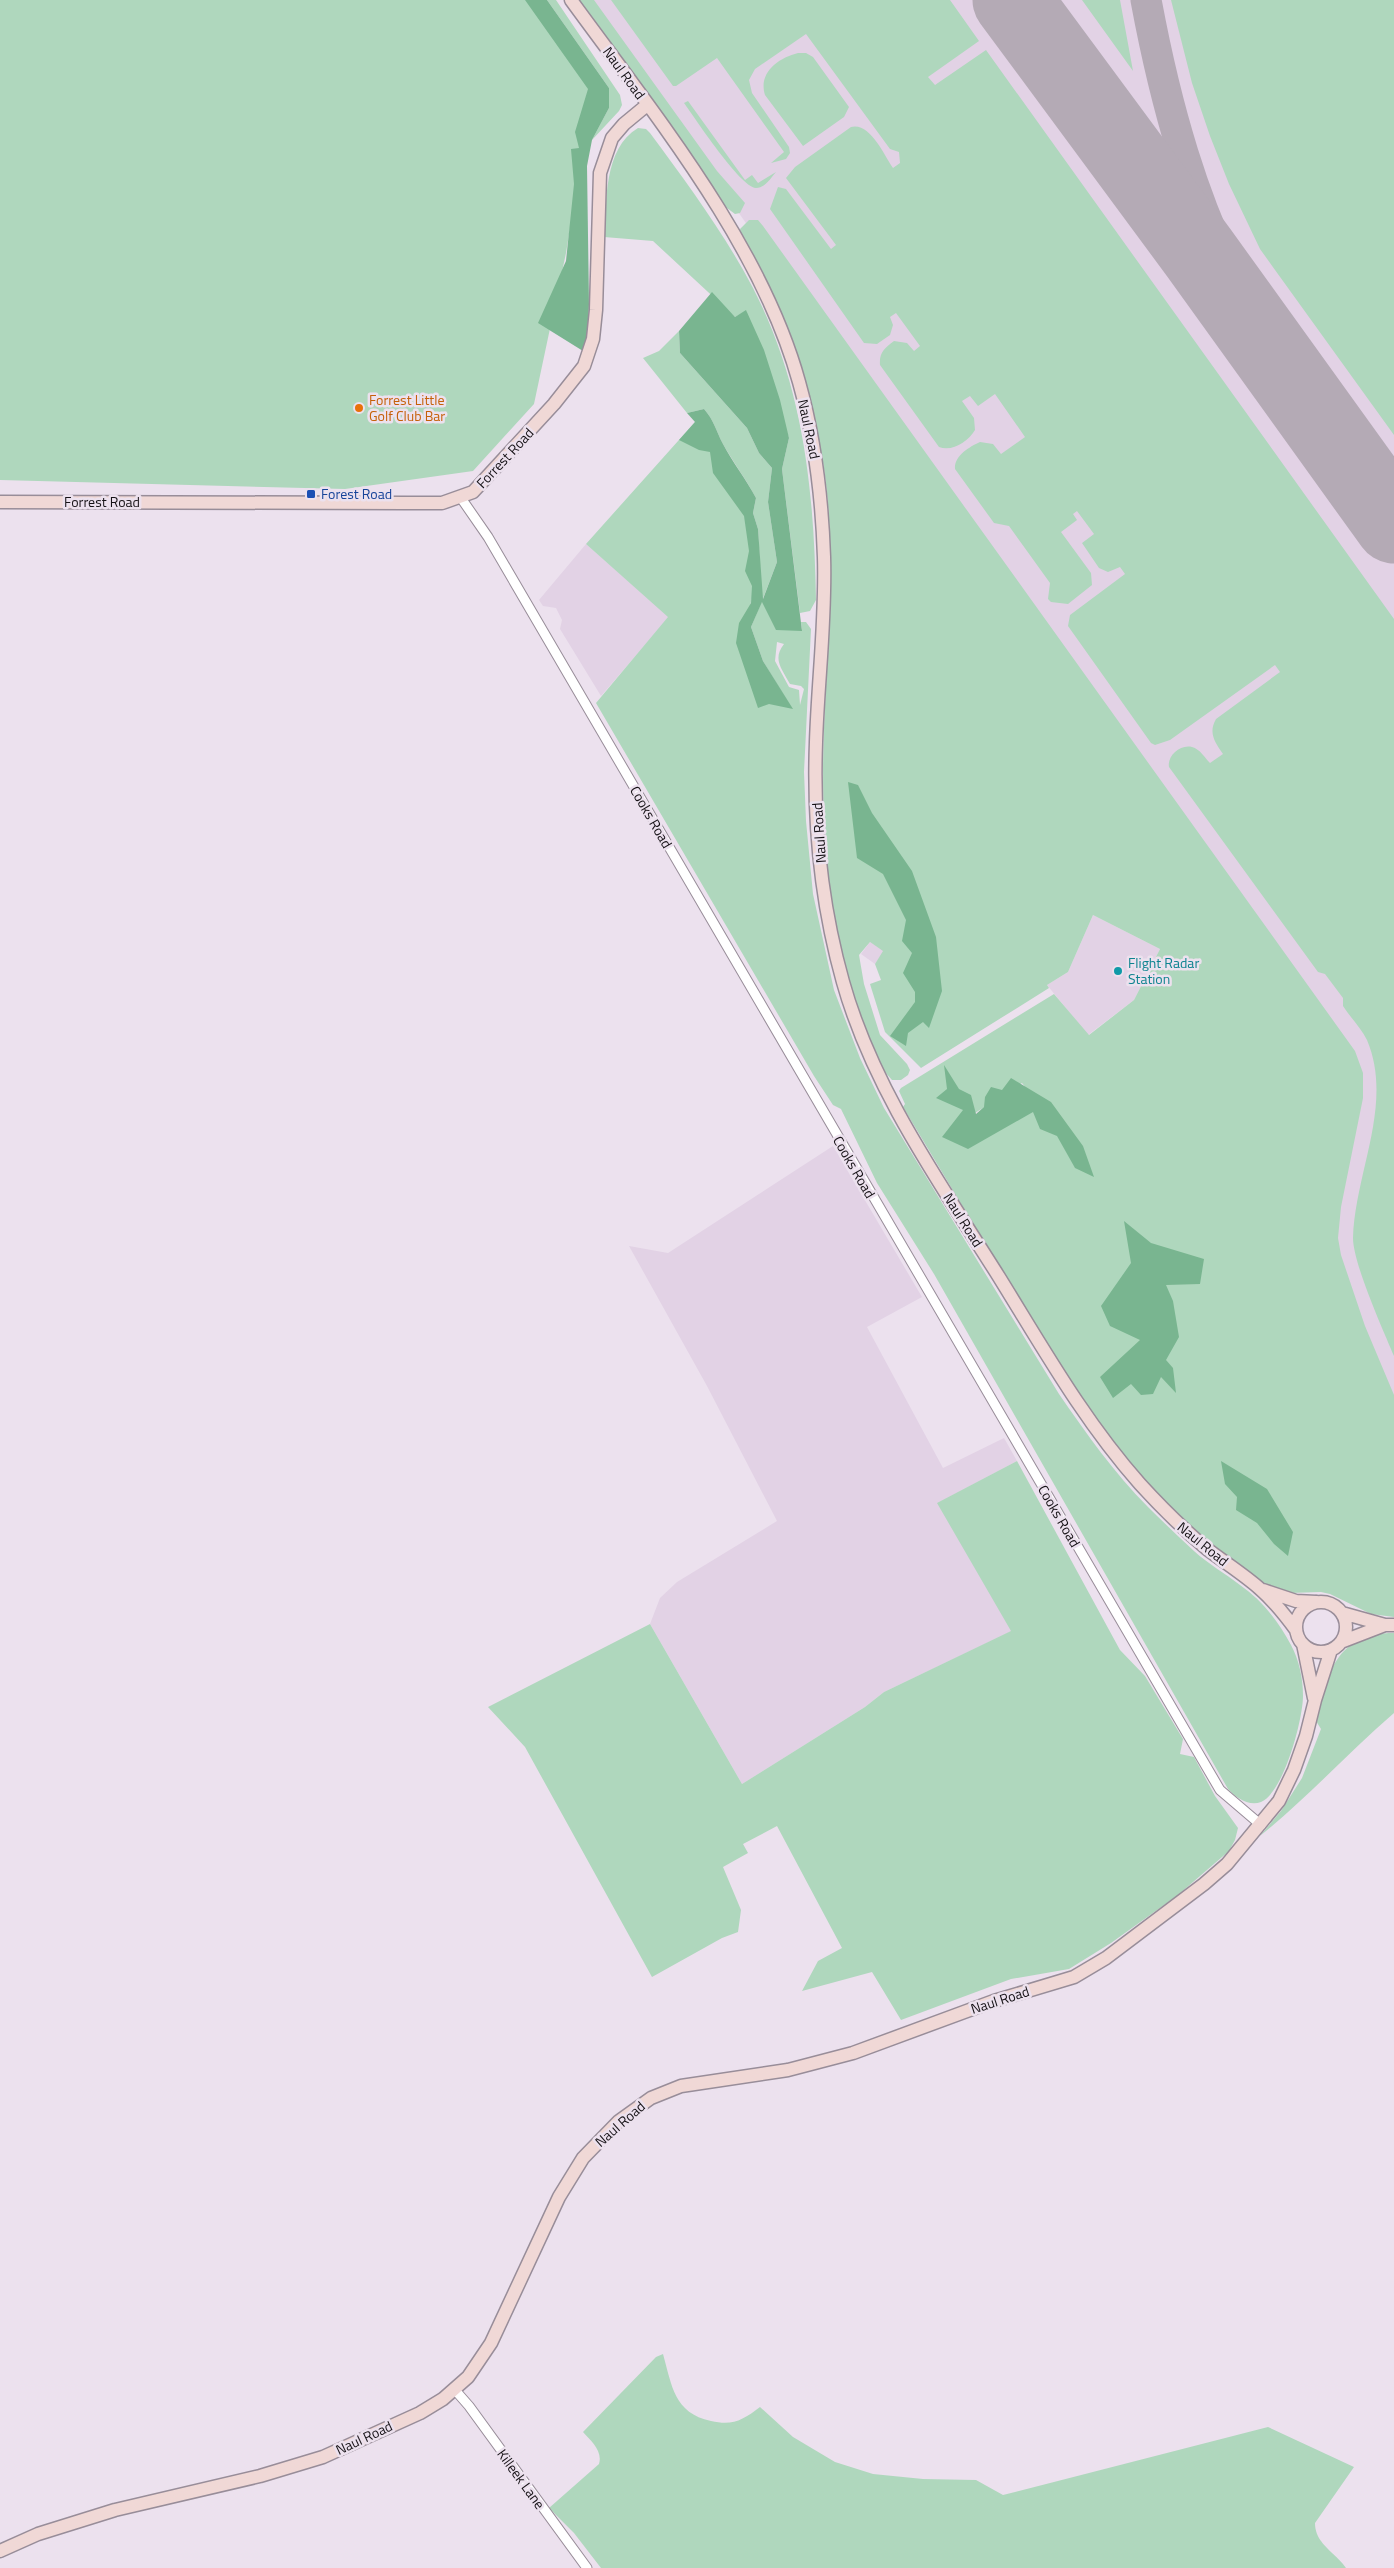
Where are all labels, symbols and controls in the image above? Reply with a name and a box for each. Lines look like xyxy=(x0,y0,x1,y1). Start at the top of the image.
street label: Naul Road xyxy=(598,42,651,103)
place label: Forrest Little Golf Club Bar xyxy=(369,389,445,426)
street label: Naul Road xyxy=(793,397,826,461)
marker: Forrest Little Golf Club Bar xyxy=(353,402,365,414)
street label: Forrest Road xyxy=(471,423,538,493)
place label: Forest Road xyxy=(321,483,392,504)
marker: Forest Road xyxy=(305,488,317,500)
street label: Forrest Road xyxy=(64,491,140,512)
street label: Cooks Road xyxy=(625,782,678,852)
street label: Naul Road xyxy=(806,802,831,864)
place label: Flight Radar Station xyxy=(1128,952,1199,989)
marker: Flight Radar Station xyxy=(1112,965,1124,977)
street label: Cooks Road xyxy=(828,1132,881,1202)
street label: Naul Road xyxy=(938,1188,988,1251)
street label: Cooks Road xyxy=(1033,1481,1086,1551)
street label: Naul Road xyxy=(1173,1516,1233,1571)
street label: Naul Road xyxy=(968,1980,1032,2019)
street label: Naul Road xyxy=(590,2096,649,2151)
street label: Naul Road xyxy=(332,2415,396,2460)
street label: Killeek Lane xyxy=(492,2444,550,2513)

